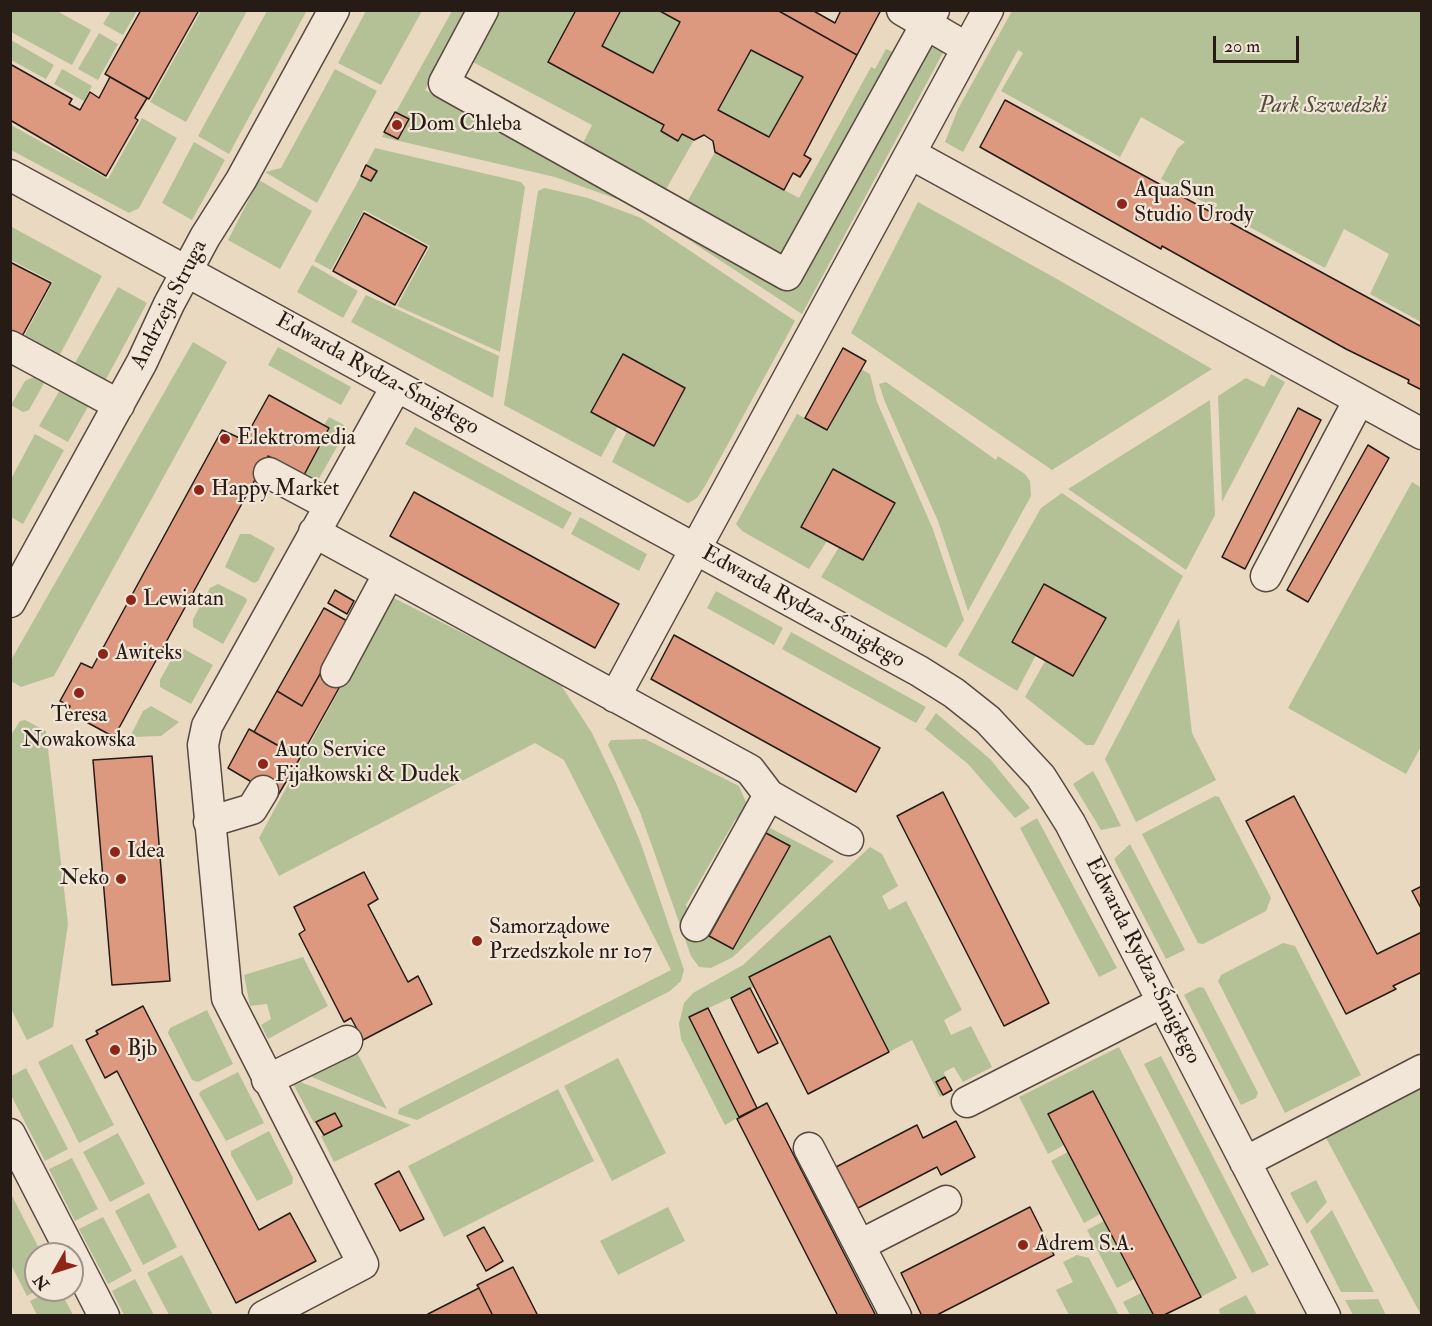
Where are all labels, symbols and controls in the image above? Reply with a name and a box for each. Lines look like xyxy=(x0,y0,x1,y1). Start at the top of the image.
scale bar xyxy=(1216,24,1302,62)
text: 20 m xyxy=(1224,35,1260,58)
park label: Park Szwedzki xyxy=(1259,94,1387,120)
place label: Dom Chleba xyxy=(409,112,521,138)
marker: Dom Chleba xyxy=(390,118,404,132)
place label: AquaSun Studio Urody xyxy=(1134,178,1254,230)
marker: AquaSun Studio Urody xyxy=(1115,197,1129,211)
street label: Andrzeja Struga xyxy=(126,236,214,374)
street label: Edwarda Rydza-Śmigłego xyxy=(271,308,483,442)
place label: Elektromedia xyxy=(237,426,356,452)
marker: Elektromedia xyxy=(218,432,232,446)
place label: Happy Market xyxy=(211,477,339,503)
marker: Happy Market xyxy=(192,483,206,497)
street label: Edwarda Rydza-Śmigłego xyxy=(697,541,909,675)
place label: Lewiatan xyxy=(143,587,224,613)
marker: Lewiatan xyxy=(124,593,138,607)
place label: Awiteks xyxy=(115,641,182,667)
marker: Awiteks xyxy=(96,647,110,661)
marker: Teresa Nowakowska xyxy=(72,686,86,700)
place label: Teresa Nowakowska xyxy=(22,703,136,754)
place label: Auto Service Fijałkowski & Dudek xyxy=(275,738,460,790)
marker: Auto Service Fijałkowski & Dudek xyxy=(256,757,270,771)
place label: Idea xyxy=(127,839,165,865)
marker: Idea xyxy=(108,845,122,859)
street label: Edwarda Rydza-Śmigłego xyxy=(1078,853,1206,1069)
place label: Neko xyxy=(60,866,109,892)
marker: Neko xyxy=(114,872,128,886)
place label: Samorządowe Przedszkole nr 107 xyxy=(489,915,652,966)
marker: Samorządowe Przedszkole nr 107 xyxy=(470,934,484,948)
place label: Bjb xyxy=(127,1037,157,1063)
marker: Bjb xyxy=(108,1043,122,1057)
place label: Adrem S.A. xyxy=(1035,1232,1134,1258)
marker: Adrem S.A. xyxy=(1016,1238,1030,1252)
north arrow xyxy=(24,1242,84,1302)
text: N xyxy=(29,1270,54,1294)

